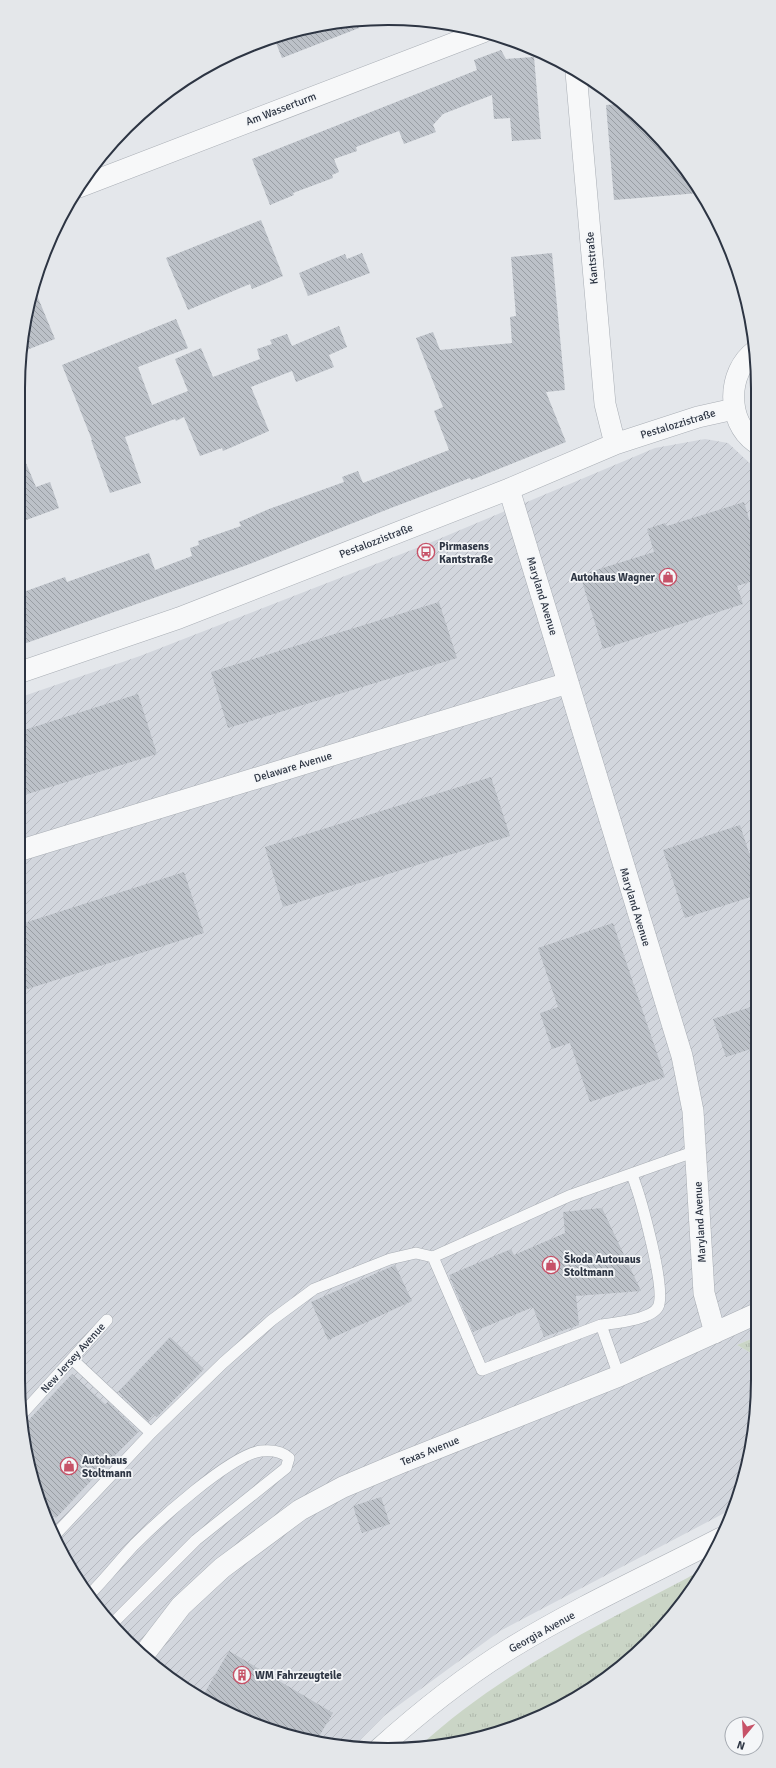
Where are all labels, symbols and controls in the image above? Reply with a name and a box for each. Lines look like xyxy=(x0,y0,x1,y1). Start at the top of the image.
street label: Am Wasserturm xyxy=(244,89,318,128)
street label: Kantstraße xyxy=(583,231,601,285)
street label: Pestalozzistraße xyxy=(639,406,717,442)
street label: Pestalozzistraße xyxy=(337,521,415,561)
place label: Pirmasens Kantstraße xyxy=(439,540,494,566)
bus stop icon: Pirmasens Kantstraße xyxy=(416,542,436,562)
street label: Maryland Avenue xyxy=(524,555,560,637)
shop icon: Autohaus Wagner xyxy=(658,567,678,587)
place label: Autohaus Wagner xyxy=(570,571,656,584)
street label: Delaware Avenue xyxy=(252,749,334,785)
street label: Maryland Avenue xyxy=(617,866,653,948)
street label: Maryland Avenue xyxy=(691,1181,709,1263)
place label: Škoda Autouaus Stoltmann xyxy=(564,1251,641,1279)
shop icon: Škoda Autouaus Stoltmann xyxy=(541,1255,561,1275)
street label: New Jersey Avenue xyxy=(38,1320,108,1396)
street label: Texas Avenue xyxy=(399,1433,461,1469)
place label: Autohaus Stoltmann xyxy=(82,1454,132,1480)
shop icon: Autohaus Stoltmann xyxy=(59,1456,79,1476)
street label: Georgia Avenue xyxy=(507,1609,577,1655)
building icon: WM Fahrzeugteile xyxy=(232,1665,252,1685)
place label: WM Fahrzeugteile xyxy=(255,1669,342,1682)
north arrow xyxy=(724,1716,764,1756)
text: N xyxy=(735,1738,747,1752)

